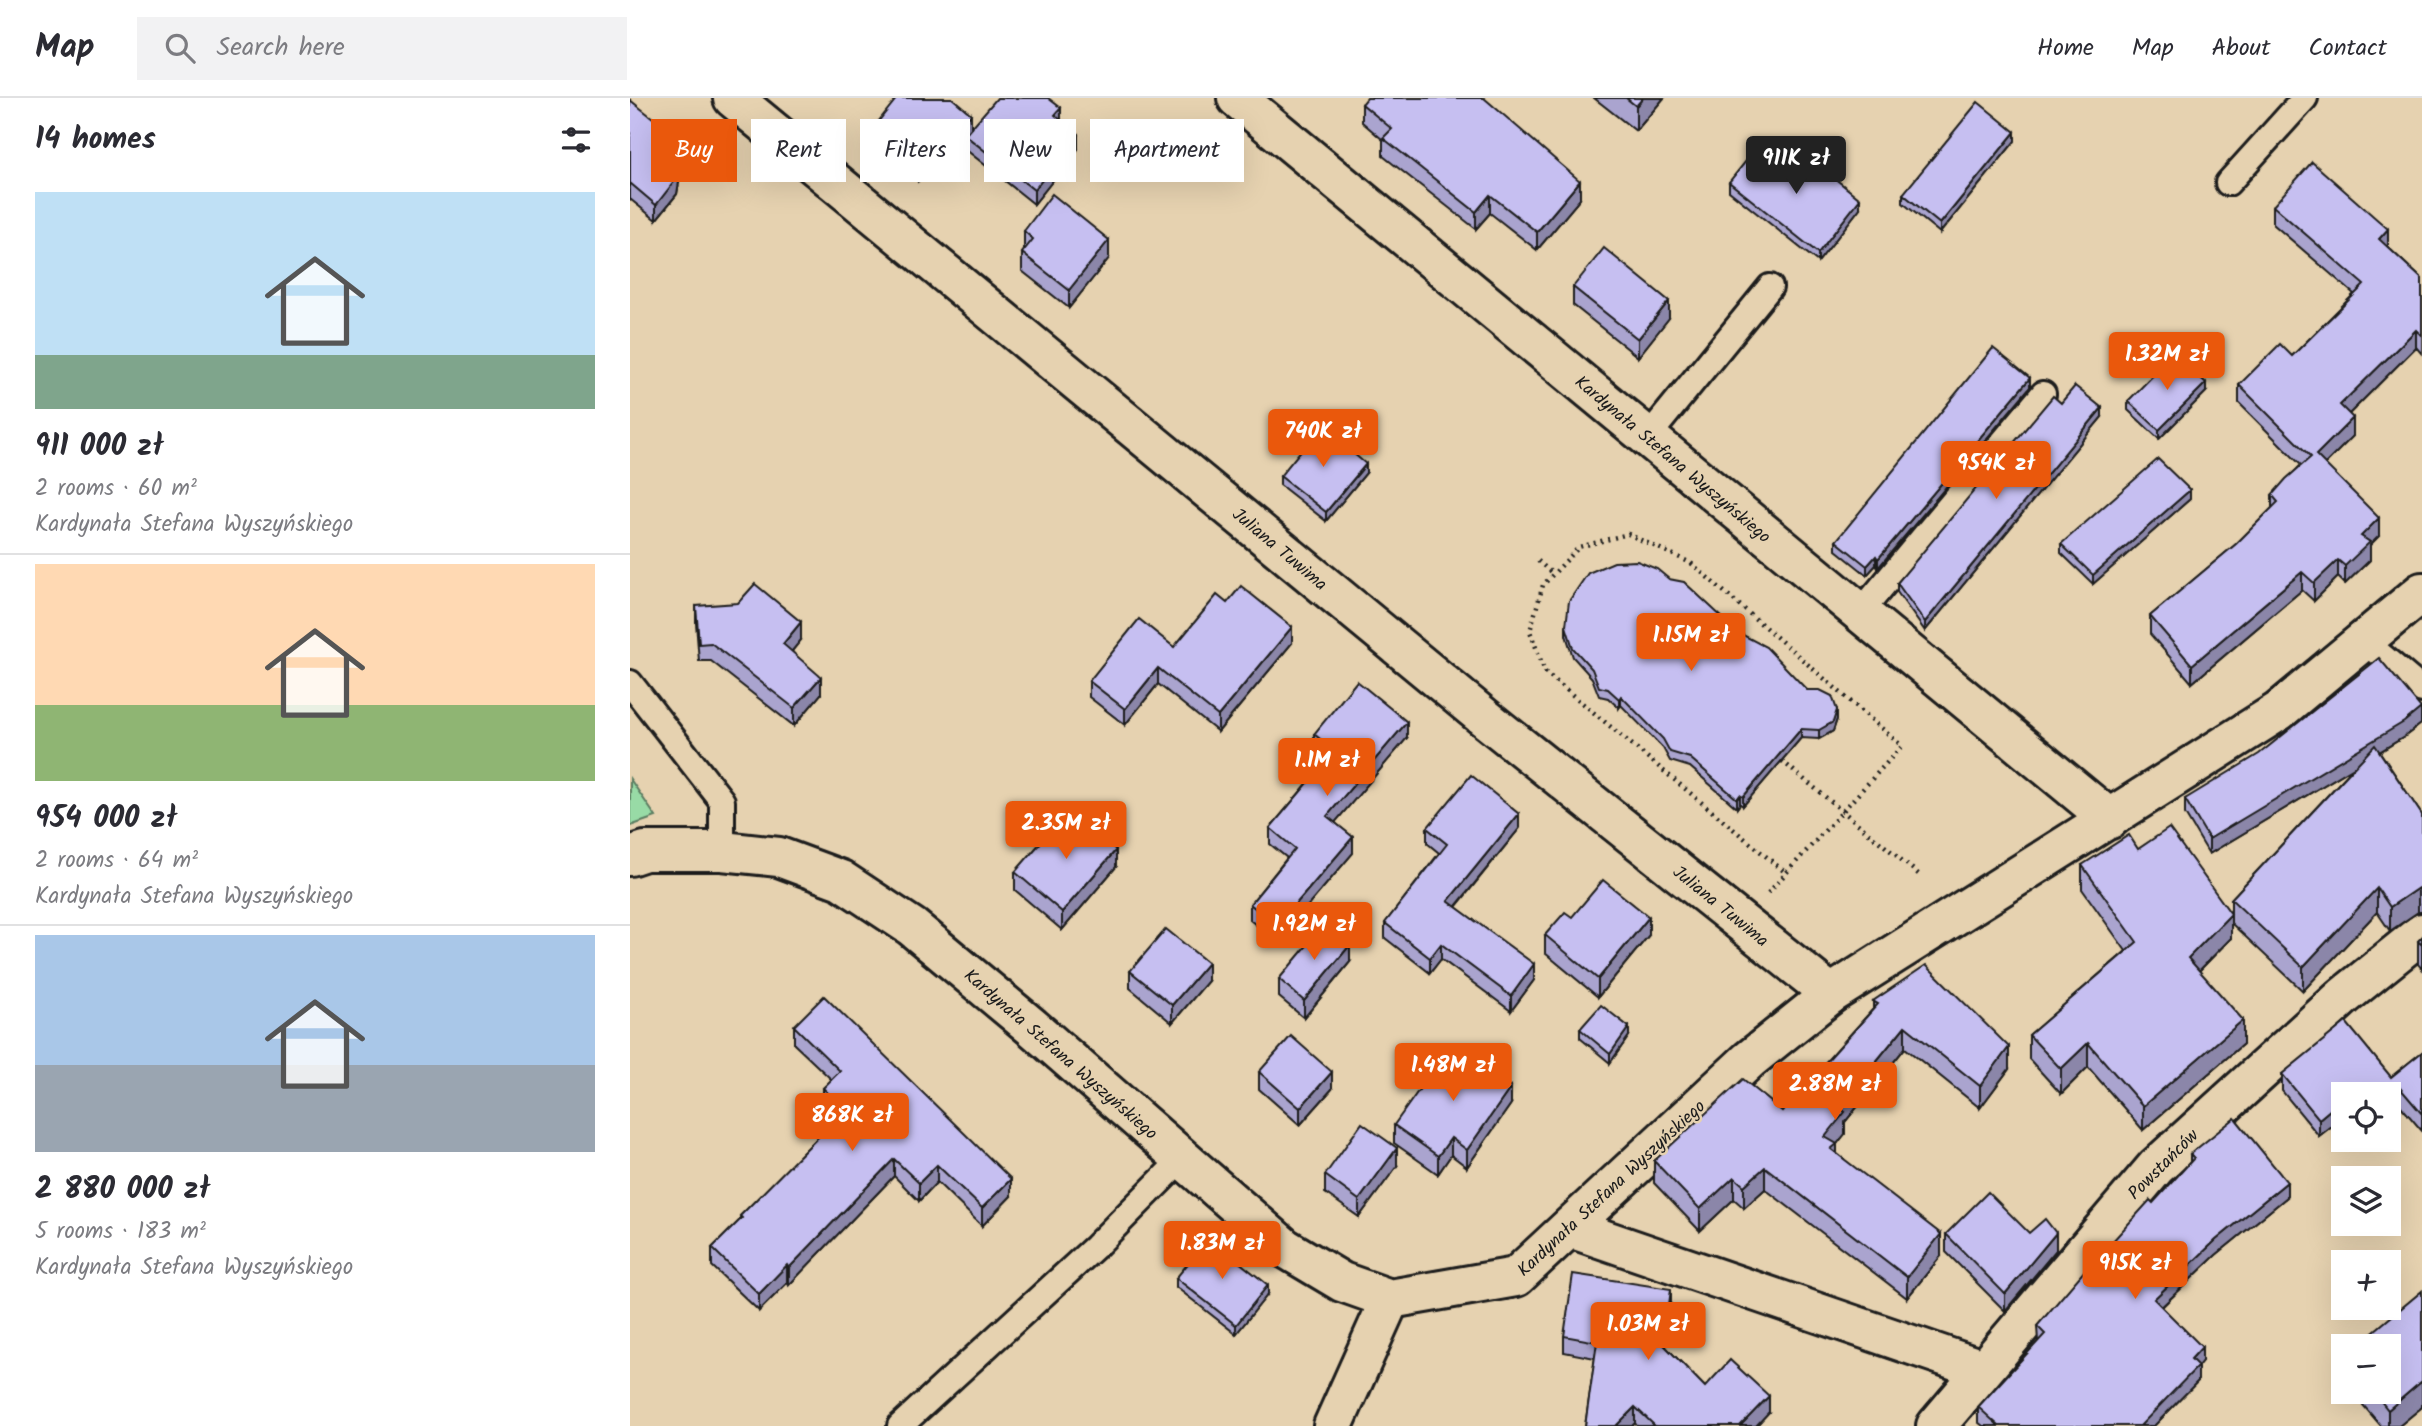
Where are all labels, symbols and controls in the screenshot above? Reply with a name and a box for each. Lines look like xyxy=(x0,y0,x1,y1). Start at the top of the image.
search box xyxy=(137,17,627,80)
text: Map xyxy=(35,22,95,75)
text: Search here xyxy=(217,27,345,69)
icon: search xyxy=(161,29,199,67)
text: Home xyxy=(2037,29,2094,68)
text: Map xyxy=(2132,29,2174,68)
text: About xyxy=(2212,29,2270,68)
text: Contact xyxy=(2308,29,2387,68)
text: 14 homes xyxy=(35,116,156,164)
chip: Buy xyxy=(651,119,737,182)
chip: Rent xyxy=(751,119,846,182)
chip: Filters xyxy=(860,119,970,182)
chip: New xyxy=(984,119,1076,182)
chip: Apartment xyxy=(1090,119,1244,182)
icon: filters xyxy=(557,121,595,159)
pin: 911K zł xyxy=(1731,136,1861,196)
text: 911K zł xyxy=(1762,141,1830,177)
icon: home xyxy=(252,238,378,364)
pin: 1.32M zł xyxy=(2095,332,2239,392)
text: 1.32M zł xyxy=(2125,337,2209,373)
street label: Kardynała Stefana Wyszyńskiego xyxy=(1567,369,1777,551)
pin: 740K zł xyxy=(1258,410,1388,469)
text: 740K zł xyxy=(1284,414,1362,450)
text: 911 000 zł xyxy=(35,423,163,471)
pin: 954K zł xyxy=(1931,442,2061,501)
text: 954K zł xyxy=(1957,446,2035,482)
text: 2 rooms · 60 m² xyxy=(35,471,197,507)
street label: Juliana Tuwima xyxy=(1225,501,1333,599)
text: Kardynała Stefana Wyszyńskiego xyxy=(35,507,353,543)
icon: home xyxy=(252,610,378,736)
pin: 1.15M zł xyxy=(1619,614,1763,673)
text: 1.15M zł xyxy=(1652,618,1730,654)
pin: 1.1M zł xyxy=(1262,738,1392,798)
text: 1.1M zł xyxy=(1294,743,1360,779)
text: 954 000 zł xyxy=(35,795,177,843)
pin: 2.35M zł xyxy=(994,802,1138,861)
text: 2.35M zł xyxy=(1021,806,1111,842)
text: 2 rooms · 64 m² xyxy=(35,843,198,879)
street label: Juliana Tuwima xyxy=(1665,859,1775,955)
text: Kardynała Stefana Wyszyńskiego xyxy=(35,879,353,915)
pin: 1.92M zł xyxy=(1242,902,1386,962)
text: 1.92M zł xyxy=(1272,907,1356,943)
street label: Kardynała Stefana Wyszyńskiego xyxy=(957,962,1164,1148)
icon: home xyxy=(252,981,378,1107)
pin: 1.48M zł xyxy=(1381,1044,1525,1103)
text: 1.48M zł xyxy=(1411,1048,1495,1084)
pin: 2.88M zł xyxy=(1763,1062,1907,1122)
text: 2.88M zł xyxy=(1789,1067,1881,1103)
map controls xyxy=(2331,1082,2401,1404)
button: locate xyxy=(2331,1082,2401,1152)
pin: 868K zł xyxy=(787,1094,917,1153)
street label: Kardynała Stefana Wyszyńskiego xyxy=(1511,1094,1713,1285)
text: 868K zł xyxy=(811,1098,893,1134)
street label: Powstańców xyxy=(2122,1122,2207,1207)
text: 2 880 000 zł xyxy=(35,1166,210,1214)
button: layers xyxy=(2331,1166,2401,1236)
text: 5 rooms · 183 m² xyxy=(35,1214,206,1250)
pin: 1.83M zł xyxy=(1150,1222,1294,1281)
text: 1.83M zł xyxy=(1180,1226,1264,1262)
pin: 915K zł xyxy=(2070,1242,2200,1301)
text: 915K zł xyxy=(2099,1246,2171,1282)
text: Kardynała Stefana Wyszyńskiego xyxy=(35,1250,353,1286)
button: + xyxy=(2331,1250,2401,1320)
pin: 1.03M zł xyxy=(1576,1302,1720,1362)
text: 1.03M zł xyxy=(1607,1307,1689,1343)
button: − xyxy=(2331,1334,2401,1404)

